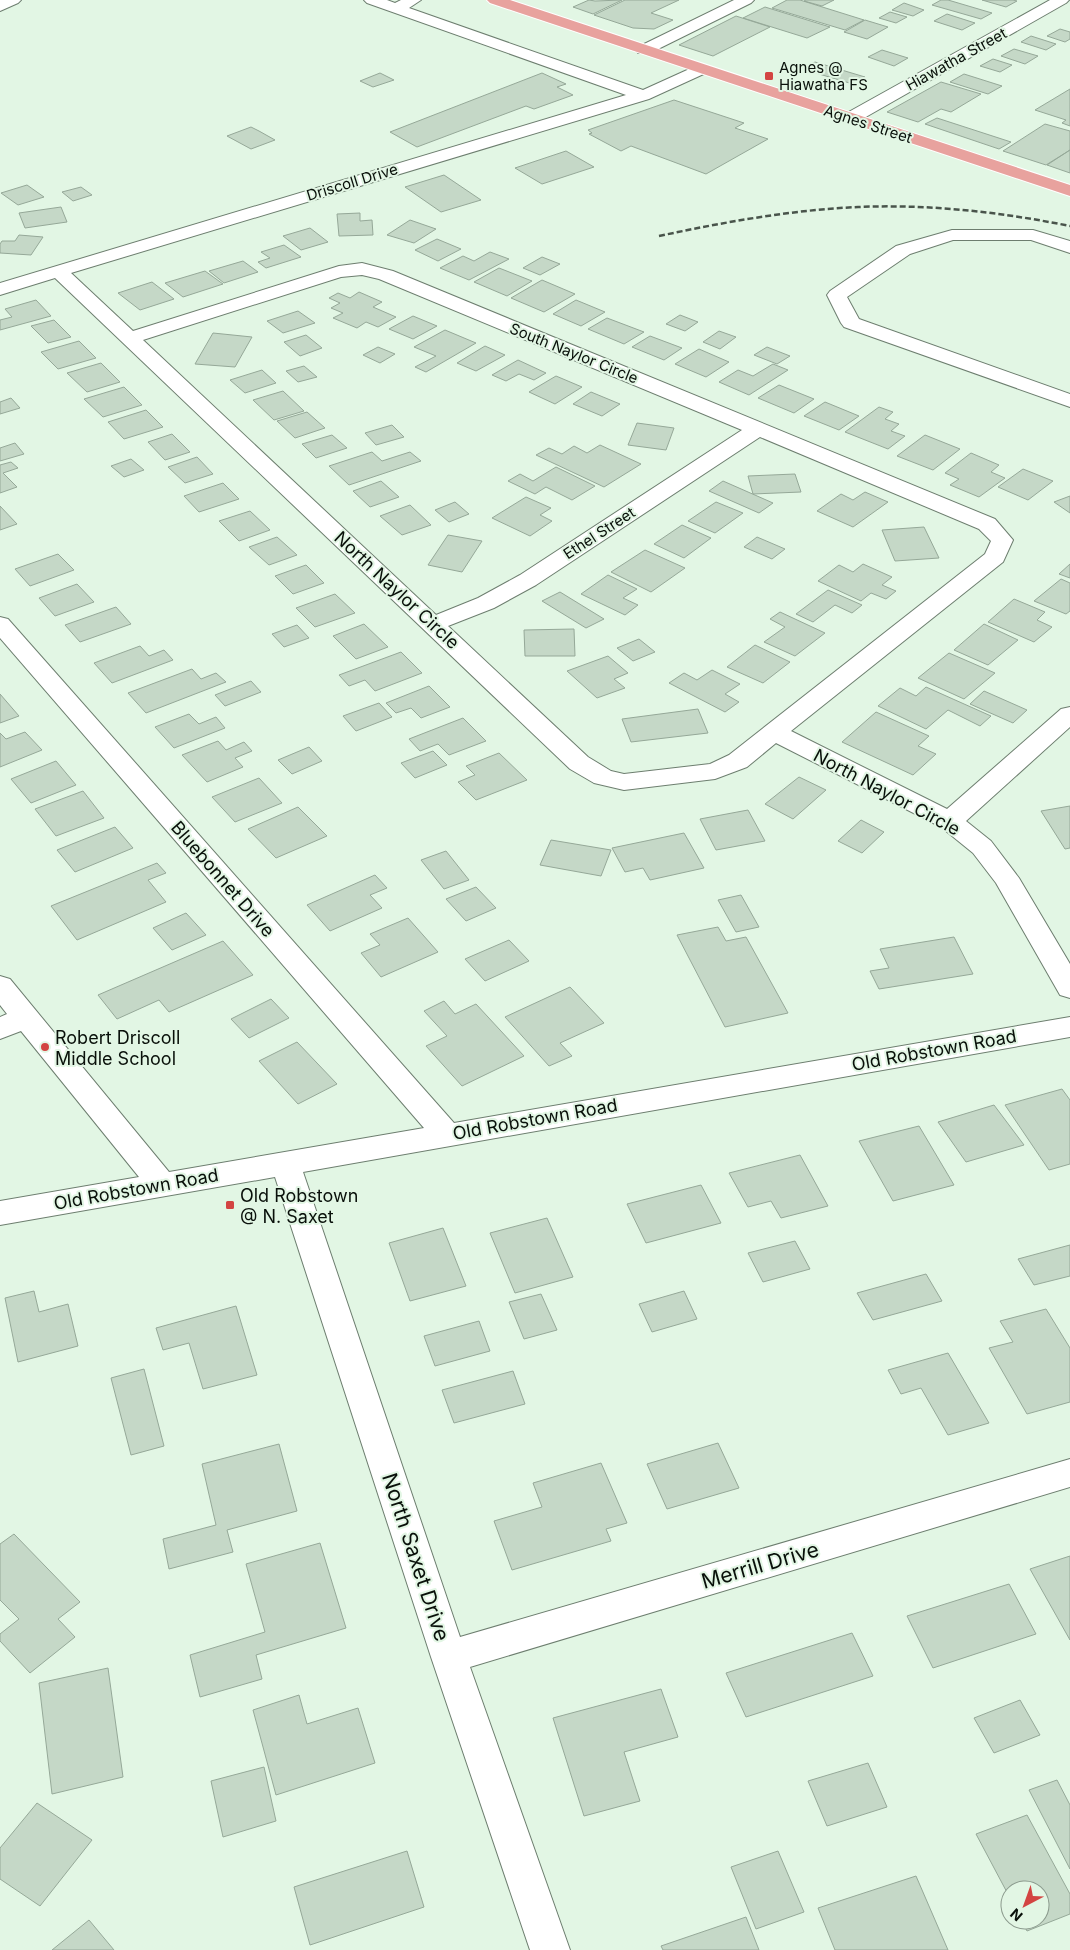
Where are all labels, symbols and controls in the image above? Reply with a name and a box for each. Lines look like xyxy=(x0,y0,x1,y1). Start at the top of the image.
street label: Hiawatha Street xyxy=(902,23,1010,95)
place label: Agnes @ Hiawatha FS xyxy=(779,58,868,94)
marker: Agnes @ Hiawatha FS xyxy=(763,70,775,82)
street label: Agnes Street xyxy=(821,101,915,147)
street label: Driscoll Drive xyxy=(304,159,400,205)
street label: South Naylor Circle xyxy=(507,319,641,387)
street label: Ethel Street xyxy=(560,503,639,563)
street label: North Naylor Circle xyxy=(330,527,464,653)
street label: North Naylor Circle xyxy=(810,745,964,839)
street label: Bluebonnet Drive xyxy=(167,817,279,941)
street label: Old Robstown Road xyxy=(850,1025,1018,1075)
place label: Robert Driscoll Middle School xyxy=(55,1027,180,1069)
marker: Robert Driscoll Middle School xyxy=(39,1041,51,1053)
street label: Old Robstown Road xyxy=(451,1094,619,1144)
street label: Old Robstown Road xyxy=(52,1164,220,1214)
place label: Old Robstown @ N. Saxet xyxy=(240,1185,358,1227)
marker: Old Robstown @ N. Saxet xyxy=(224,1199,236,1211)
street label: North Saxet Drive xyxy=(377,1470,455,1644)
street label: Merrill Drive xyxy=(698,1536,822,1594)
north arrow xyxy=(1000,1880,1050,1930)
text: N xyxy=(1007,1905,1026,1925)

